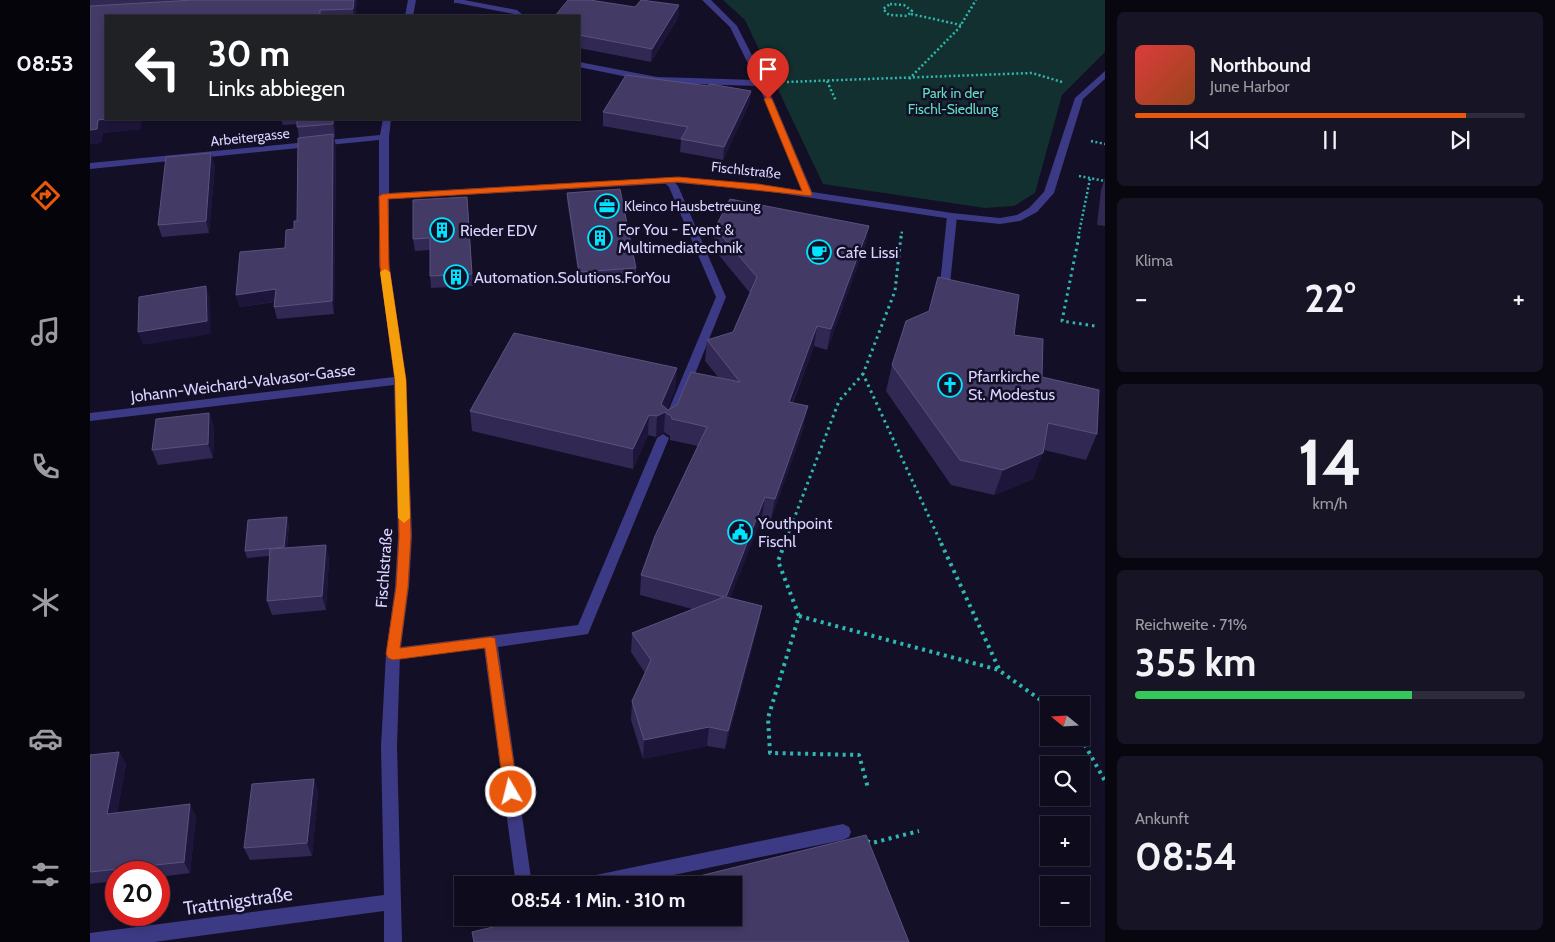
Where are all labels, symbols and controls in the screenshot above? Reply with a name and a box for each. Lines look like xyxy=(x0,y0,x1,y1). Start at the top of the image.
text: 30 m xyxy=(208,32,290,75)
icon: left xyxy=(125,35,190,100)
pin xyxy=(747,48,789,99)
text: 08:53 xyxy=(16,50,74,77)
text: Northbound xyxy=(1210,54,1311,77)
icon: arrive xyxy=(754,55,782,83)
text: Links abbiegen xyxy=(208,75,345,102)
text: June Harbor xyxy=(1210,77,1290,96)
park label: Park in der Fischl-Siedlung xyxy=(908,84,999,118)
street label: Arbeitergasse xyxy=(209,124,291,150)
icon: previous xyxy=(1186,126,1214,154)
icon: pause xyxy=(1316,126,1344,154)
icon: next xyxy=(1446,126,1474,154)
street label: Fischlstraße xyxy=(710,157,782,183)
icon: directions xyxy=(28,178,63,213)
office icon: Kleinco Hausbetreuung xyxy=(594,193,620,219)
place label: Kleinco Hausbetreuung xyxy=(624,197,761,215)
building icon: Rieder EDV xyxy=(429,217,455,243)
place label: For You - Event & Multimediatechnik xyxy=(618,220,743,257)
place label: Rieder EDV xyxy=(460,221,537,240)
building icon: For You - Event & Multimediatechnik xyxy=(587,225,613,251)
cafe icon: Cafe Lissi xyxy=(806,239,832,265)
place label: Cafe Lissi xyxy=(836,243,898,262)
text: Klima xyxy=(1135,251,1173,270)
building icon: Automation.Solutions.ForYou xyxy=(443,264,469,290)
place label: Automation.Solutions.ForYou xyxy=(474,268,670,287)
text: 22° xyxy=(1304,275,1356,322)
text: − xyxy=(1135,281,1147,315)
text: + xyxy=(1513,281,1525,315)
icon: music xyxy=(28,314,63,349)
street label: Johann-Weichard-Valvasor-Gasse xyxy=(129,360,356,406)
place label: Pfarrkirche St. Modestus xyxy=(968,367,1055,404)
church icon: Pfarrkirche St. Modestus xyxy=(937,372,963,398)
text: 14 xyxy=(1298,422,1362,501)
icon: phone xyxy=(28,449,63,484)
text: km/h xyxy=(1312,494,1348,513)
place label: Youthpoint Fischl xyxy=(757,514,833,551)
public building icon: Youthpoint Fischl xyxy=(727,519,753,545)
street label: Fischlstraße xyxy=(372,527,396,609)
icon: climate xyxy=(28,585,63,620)
text: Reichweite · 71% xyxy=(1135,615,1247,634)
text: 355 km xyxy=(1135,639,1256,686)
north arrow xyxy=(1040,696,1090,746)
map controls xyxy=(1040,696,1090,926)
icon: car xyxy=(28,721,63,756)
button: search xyxy=(1040,756,1090,806)
position arrow xyxy=(484,765,536,817)
text: Ankunft xyxy=(1135,809,1189,828)
button: + xyxy=(1040,816,1090,866)
text: 08:54 xyxy=(1135,833,1237,880)
icon: filters xyxy=(28,857,63,892)
speed limit sign: 20 xyxy=(105,861,170,926)
button: − xyxy=(1040,876,1090,926)
street label: Trattnigstraße xyxy=(182,882,294,920)
text: 08:54 · 1 Min. · 310 m xyxy=(511,889,685,912)

